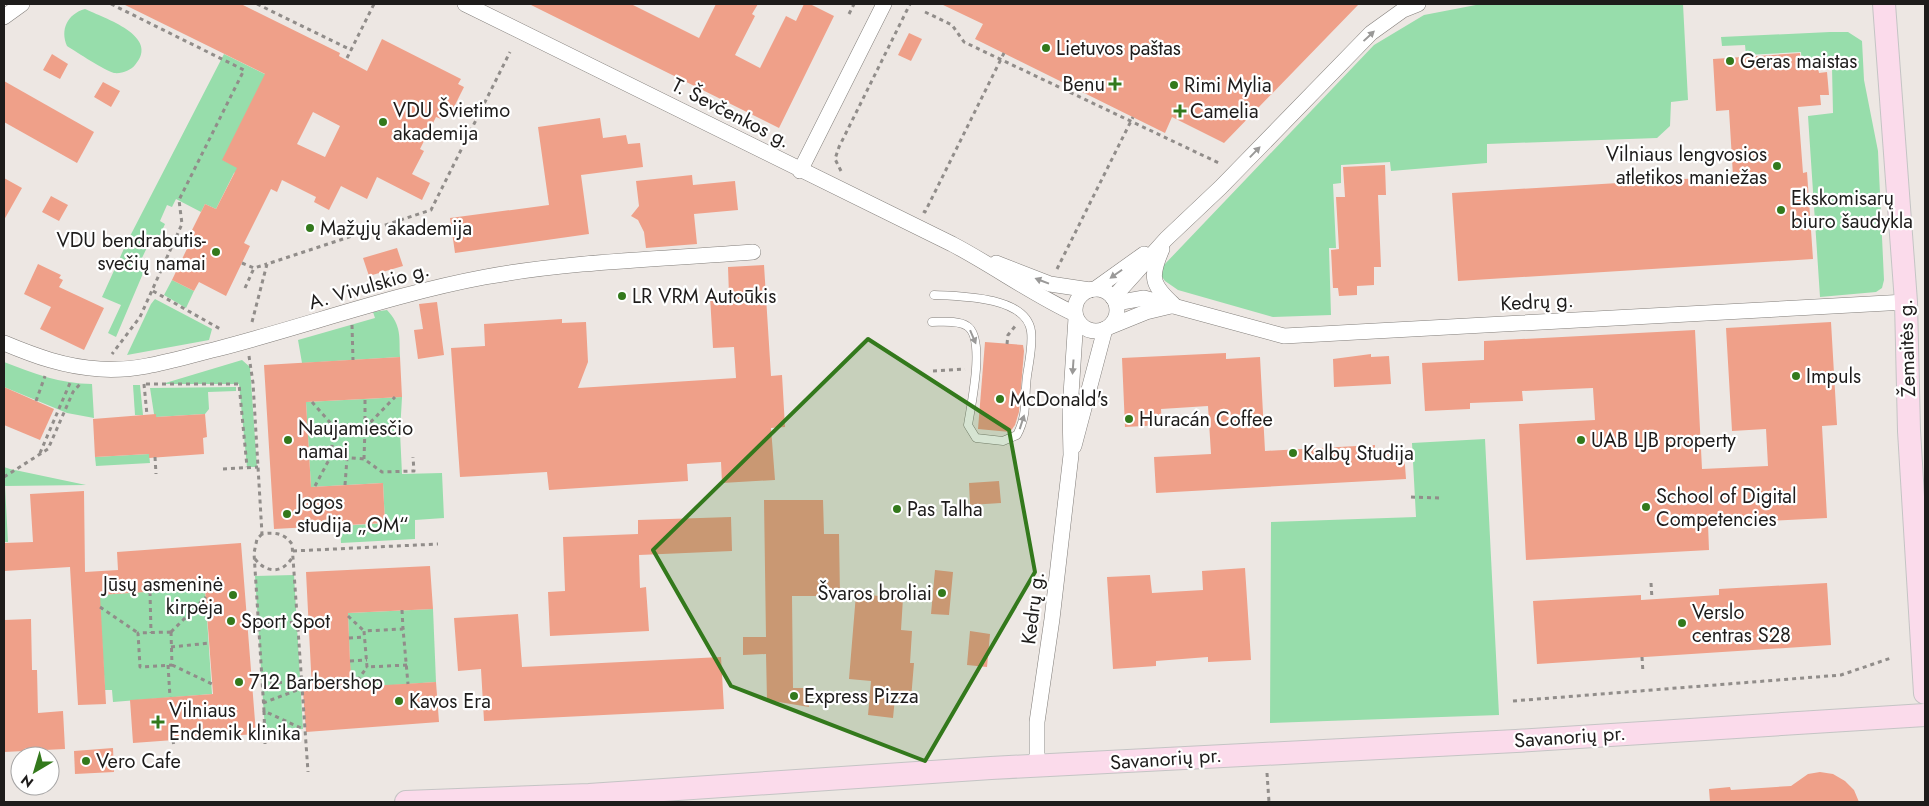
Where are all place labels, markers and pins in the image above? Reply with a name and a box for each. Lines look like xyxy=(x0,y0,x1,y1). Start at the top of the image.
place label: Lietuvos paštas xyxy=(1056,34,1181,63)
marker: Lietuvos paštas xyxy=(1040,42,1052,54)
place label: Geras maistas xyxy=(1740,47,1857,76)
marker: Geras maistas xyxy=(1724,55,1736,67)
place label: Benu xyxy=(1063,70,1105,99)
place label: Rimi Mylia xyxy=(1184,71,1272,100)
marker: Benu xyxy=(1109,78,1121,90)
marker: Rimi Mylia xyxy=(1168,79,1180,91)
place label: VDU Švietimo akademija xyxy=(393,96,510,148)
place label: Camelia xyxy=(1190,97,1259,126)
marker: Camelia xyxy=(1174,105,1186,117)
marker: VDU Švietimo akademija xyxy=(377,116,389,128)
place label: Vilniaus lengvosios atletikos maniežas xyxy=(1606,140,1767,192)
marker: Vilniaus lengvosios atletikos maniežas xyxy=(1771,160,1783,172)
place label: Ekskomisarų biuro šaudykla xyxy=(1791,184,1913,236)
marker: Ekskomisarų biuro šaudykla xyxy=(1775,204,1787,216)
place label: Mažųjų akademija xyxy=(320,214,472,243)
marker: Mažųjų akademija xyxy=(304,222,316,234)
place label: VDU bendrabutis- svečių namai xyxy=(56,226,207,278)
marker: VDU bendrabutis- svečių namai xyxy=(210,246,222,258)
place label: LR VRM Autoūkis xyxy=(632,282,776,311)
marker: LR VRM Autoūkis xyxy=(616,290,628,302)
place label: Impuls xyxy=(1806,362,1861,391)
marker: Impuls xyxy=(1790,370,1802,382)
place label: McDonald's xyxy=(1010,385,1108,414)
marker: McDonald's xyxy=(994,393,1006,405)
place label: Huracán Coffee xyxy=(1139,405,1273,434)
marker: Huracán Coffee xyxy=(1123,413,1135,425)
place label: Naujamiesčio namai xyxy=(298,414,413,466)
place label: UAB LJB property xyxy=(1591,426,1736,455)
marker: Naujamiesčio namai xyxy=(282,434,294,446)
marker: UAB LJB property xyxy=(1575,434,1587,446)
place label: Kalbų Studija xyxy=(1303,439,1414,468)
marker: Kalbų Studija xyxy=(1287,447,1299,459)
place label: School of Digital Competencies xyxy=(1656,482,1797,534)
place label: Jogos studija „OM“ xyxy=(294,488,409,540)
place label: Pas Talha xyxy=(907,495,983,524)
marker: School of Digital Competencies xyxy=(1640,501,1652,513)
marker: Pas Talha xyxy=(891,503,903,515)
marker: Jogos studija „OM“ xyxy=(281,508,293,520)
place label: Jūsų asmeninė kirpėja xyxy=(100,570,223,622)
place label: Švaros broliai xyxy=(818,579,932,608)
marker: Švaros broliai xyxy=(936,587,948,599)
marker: Jūsų asmeninė kirpėja xyxy=(227,589,239,601)
place label: Verslo centras S28 xyxy=(1692,598,1791,650)
place label: Sport Spot xyxy=(241,607,330,636)
marker: Sport Spot xyxy=(225,615,237,627)
marker: Verslo centras S28 xyxy=(1676,617,1688,629)
place label: 712 Barbershop xyxy=(249,668,383,697)
marker: 712 Barbershop xyxy=(233,676,245,688)
place label: Express Pizza xyxy=(804,682,919,711)
place label: Kavos Era xyxy=(409,687,491,716)
marker: Express Pizza xyxy=(788,690,800,702)
marker: Kavos Era xyxy=(393,695,405,707)
place label: Vilniaus Endemik klinika xyxy=(169,696,301,748)
marker: Vilniaus Endemik klinika xyxy=(151,715,165,729)
place label: Vero Cafe xyxy=(96,747,181,776)
marker: Vero Cafe xyxy=(80,755,92,767)

